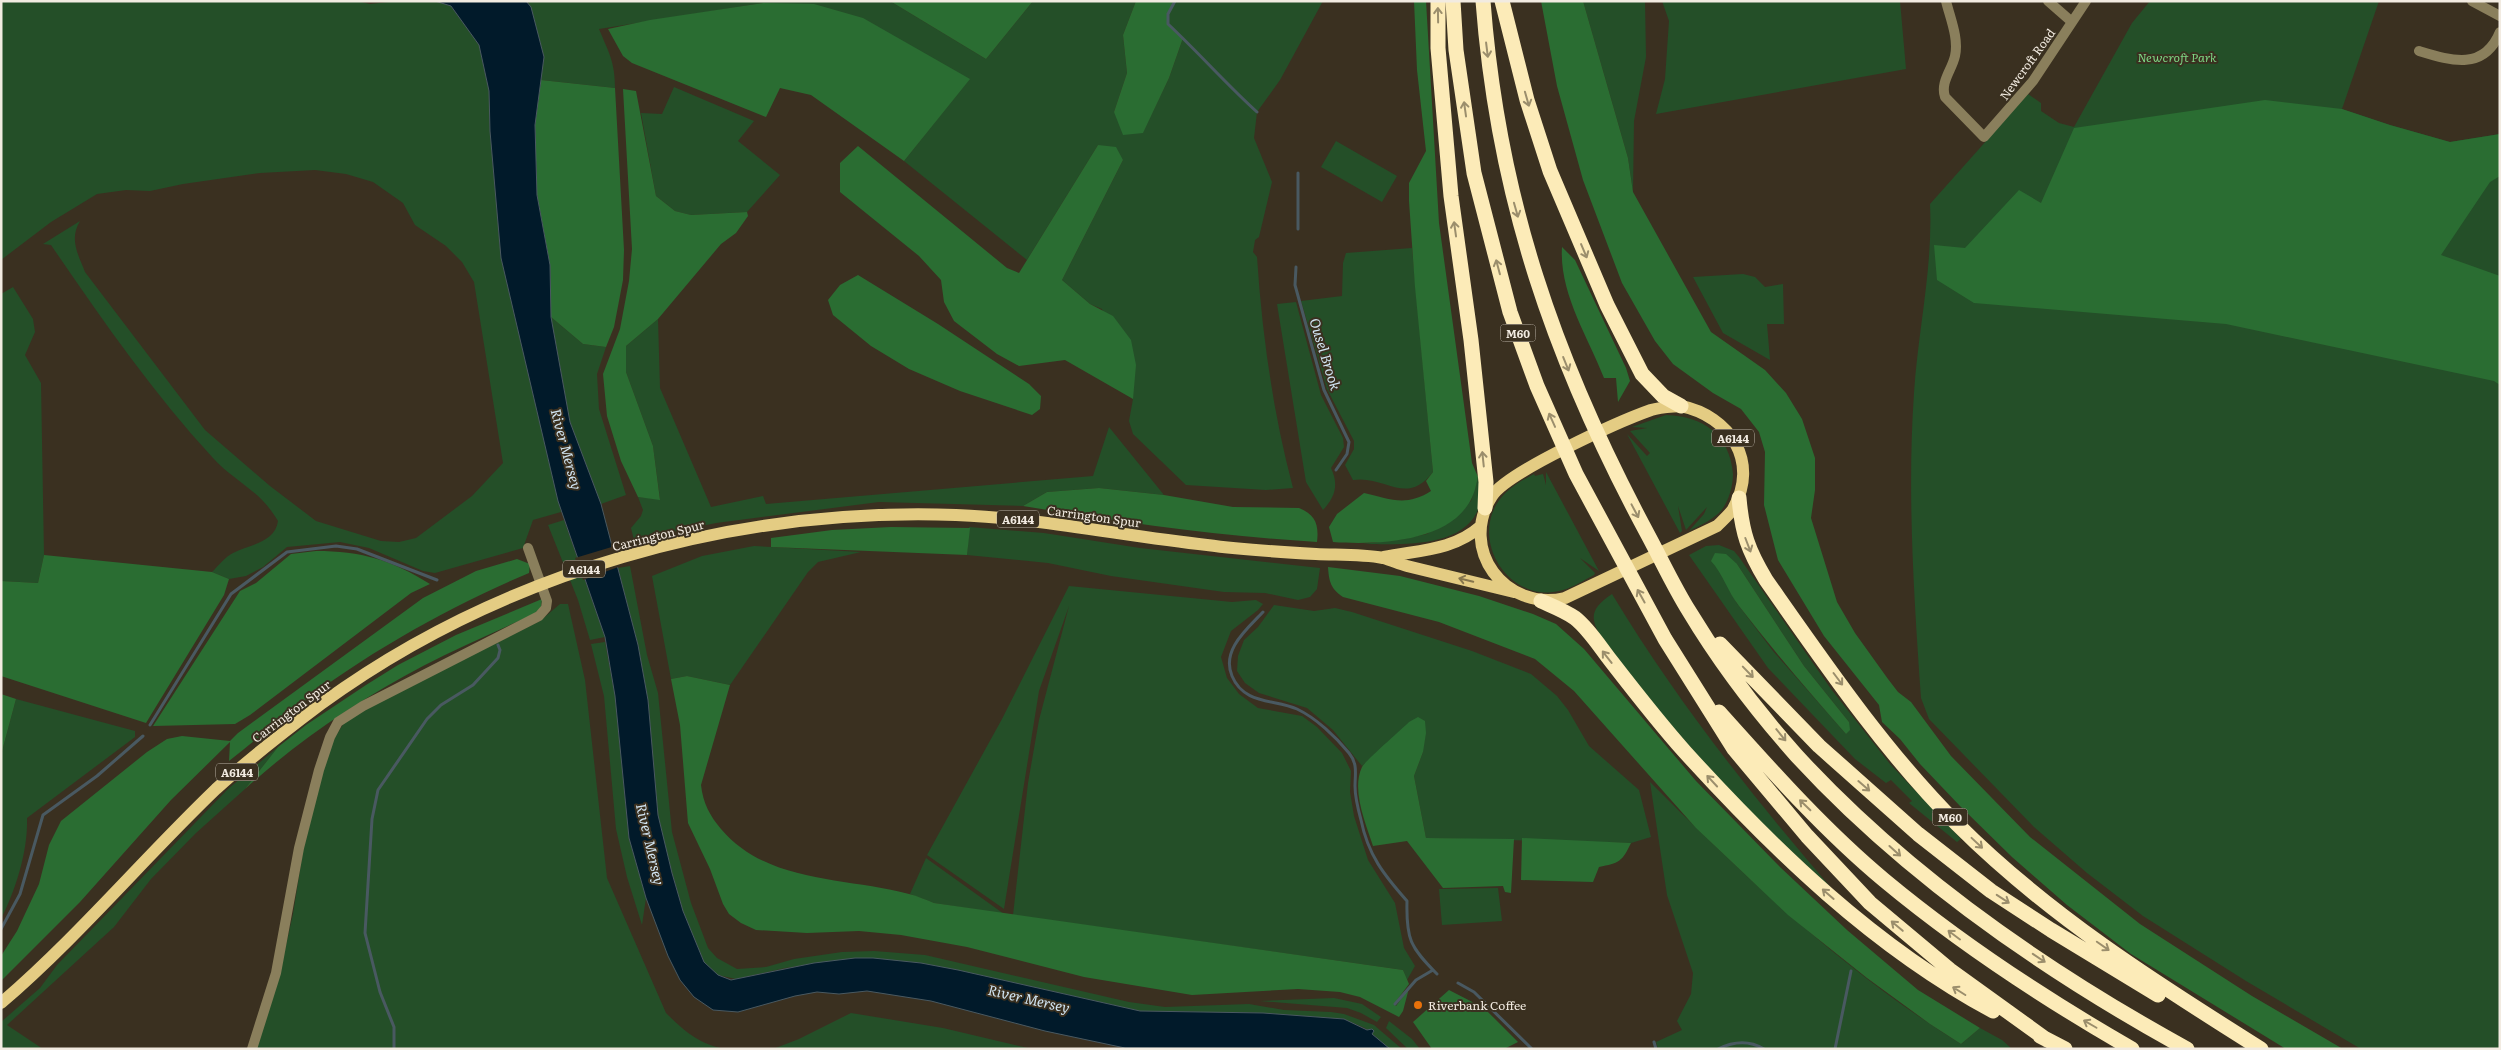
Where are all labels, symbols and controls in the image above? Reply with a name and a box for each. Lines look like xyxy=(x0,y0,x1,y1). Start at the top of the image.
one-way arrow xyxy=(1433,7,1443,23)
street label: Newcroft Road xyxy=(1995,24,2060,104)
one-way arrow xyxy=(1482,41,1492,57)
park label: Newcroft Park xyxy=(2137,48,2217,66)
one-way arrow xyxy=(1522,91,1532,107)
one-way arrow xyxy=(1460,101,1470,117)
one-way arrow xyxy=(1511,201,1521,217)
one-way arrow xyxy=(1450,221,1460,237)
one-way arrow xyxy=(1580,243,1590,258)
one-way arrow xyxy=(1493,260,1502,276)
water label: Ousel Brook xyxy=(1306,315,1347,393)
road number: M60 xyxy=(1500,324,1536,342)
one-way arrow xyxy=(1562,356,1571,371)
water label: River Mersey xyxy=(547,406,587,492)
one-way arrow xyxy=(1547,413,1557,428)
road number: A6144 xyxy=(1712,429,1754,446)
one-way arrow xyxy=(1478,452,1488,468)
street label: Carrington Spur xyxy=(1046,501,1142,532)
one-way arrow xyxy=(1631,503,1640,518)
road number: A6144 xyxy=(997,510,1039,528)
street label: Carrington Spur xyxy=(610,515,706,555)
one-way arrow xyxy=(1743,537,1753,552)
road number: A6144 xyxy=(563,560,605,578)
one-way arrow xyxy=(1459,575,1475,584)
one-way arrow xyxy=(1636,590,1646,604)
one-way arrow xyxy=(1602,651,1613,664)
one-way arrow xyxy=(1742,666,1754,679)
one-way arrow xyxy=(1833,672,1844,685)
street label: Carrington Spur xyxy=(248,675,334,747)
one-way arrow xyxy=(1775,729,1786,742)
road number: A6144 xyxy=(216,764,258,780)
one-way arrow xyxy=(1706,775,1718,787)
one-way arrow xyxy=(1857,780,1870,792)
one-way arrow xyxy=(1799,799,1812,811)
water label: River Mersey xyxy=(632,801,670,887)
road number: M60 xyxy=(1932,809,1968,826)
one-way arrow xyxy=(1971,837,1984,849)
one-way arrow xyxy=(1889,845,1902,856)
one-way arrow xyxy=(1822,888,1835,900)
one-way arrow xyxy=(1996,894,2010,904)
one-way arrow xyxy=(1891,920,1904,931)
one-way arrow xyxy=(1948,929,1961,940)
one-way arrow xyxy=(2096,941,2110,951)
one-way arrow xyxy=(2032,953,2046,963)
water label: River Mersey xyxy=(986,979,1072,1017)
one-way arrow xyxy=(1952,985,1966,995)
place label: Riverbank Coffee xyxy=(1428,996,1526,1014)
marker: Riverbank Coffee xyxy=(1412,999,1424,1011)
one-way arrow xyxy=(2083,1019,2097,1029)

